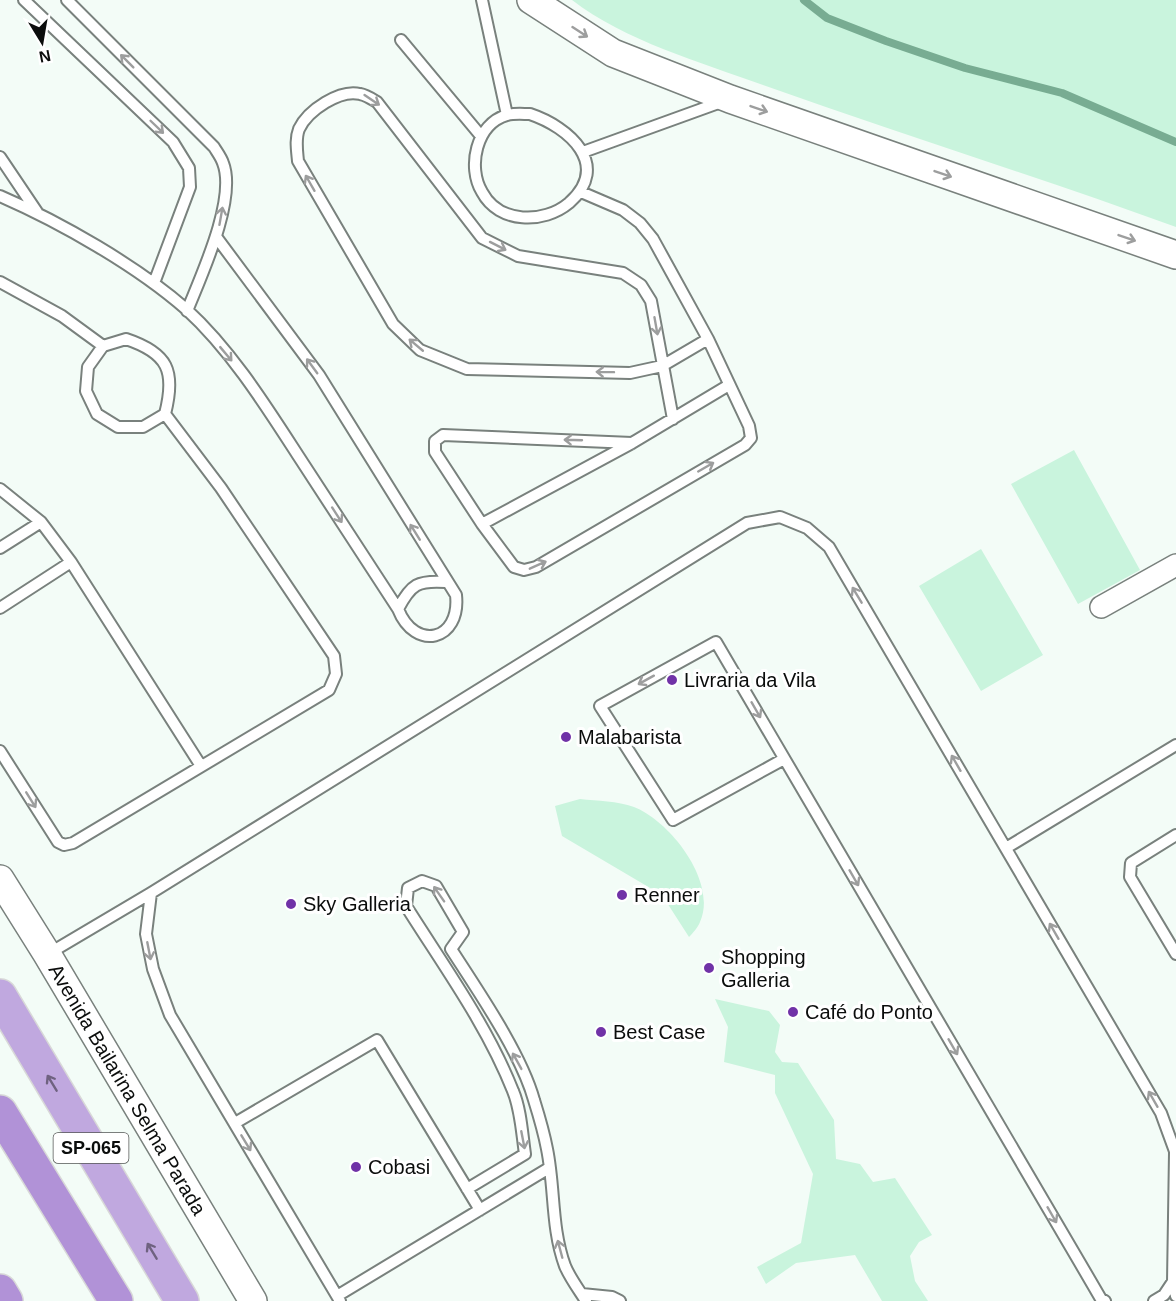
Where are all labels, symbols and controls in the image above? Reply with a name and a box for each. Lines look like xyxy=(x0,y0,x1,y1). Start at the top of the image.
north arrow xyxy=(12,12,72,72)
one-way arrow xyxy=(571,26,588,38)
text: N xyxy=(37,47,52,66)
one-way arrow xyxy=(120,53,135,68)
one-way arrow xyxy=(363,95,380,107)
one-way arrow xyxy=(749,105,767,116)
one-way arrow xyxy=(150,120,165,134)
one-way arrow xyxy=(933,169,952,180)
one-way arrow xyxy=(304,174,316,191)
one-way arrow xyxy=(215,207,226,227)
one-way arrow xyxy=(1117,233,1136,244)
one-way arrow xyxy=(489,241,507,252)
one-way arrow xyxy=(651,316,662,336)
one-way arrow xyxy=(408,339,424,352)
one-way arrow xyxy=(220,346,233,362)
one-way arrow xyxy=(306,359,318,375)
one-way arrow xyxy=(595,366,615,378)
one-way arrow xyxy=(564,435,584,446)
one-way arrow xyxy=(697,461,714,473)
one-way arrow xyxy=(331,506,343,523)
one-way arrow xyxy=(409,524,421,541)
one-way arrow xyxy=(528,559,546,570)
one-way arrow xyxy=(851,586,862,604)
place label: Livraria da Vila xyxy=(684,669,817,691)
marker: Livraria da Vila xyxy=(665,673,679,687)
one-way arrow xyxy=(638,675,655,687)
one-way arrow xyxy=(750,701,762,718)
place label: Malabarista xyxy=(578,726,682,748)
marker: Malabarista xyxy=(559,730,573,744)
one-way arrow xyxy=(949,755,961,772)
one-way arrow xyxy=(25,792,38,809)
one-way arrow xyxy=(849,869,861,886)
place label: Renner xyxy=(634,884,700,906)
one-way arrow xyxy=(433,885,446,902)
marker: Renner xyxy=(615,888,629,902)
place label: Sky Galleria xyxy=(303,893,412,915)
marker: Sky Galleria xyxy=(284,897,298,911)
one-way arrow xyxy=(1048,923,1060,940)
one-way arrow xyxy=(144,941,155,960)
place label: Shopping Galleria xyxy=(721,946,806,991)
street label: Avenida Bailarina Selma Parada xyxy=(44,960,211,1220)
marker: Shopping Galleria xyxy=(702,961,716,975)
place label: Café do Ponto xyxy=(805,1001,933,1023)
marker: Café do Ponto xyxy=(786,1005,800,1019)
place label: Best Case xyxy=(613,1021,705,1043)
marker: Best Case xyxy=(594,1025,608,1039)
one-way arrow xyxy=(947,1038,959,1055)
one-way arrow xyxy=(510,1052,522,1069)
one-way arrow xyxy=(46,1075,58,1092)
one-way arrow xyxy=(1147,1091,1159,1108)
one-way arrow xyxy=(518,1129,529,1149)
road number: SP-065 xyxy=(54,1133,128,1163)
one-way arrow xyxy=(241,1134,253,1151)
place label: Cobasi xyxy=(368,1156,430,1178)
marker: Cobasi xyxy=(349,1160,363,1174)
one-way arrow xyxy=(1046,1206,1058,1223)
one-way arrow xyxy=(554,1240,565,1259)
one-way arrow xyxy=(146,1243,158,1260)

